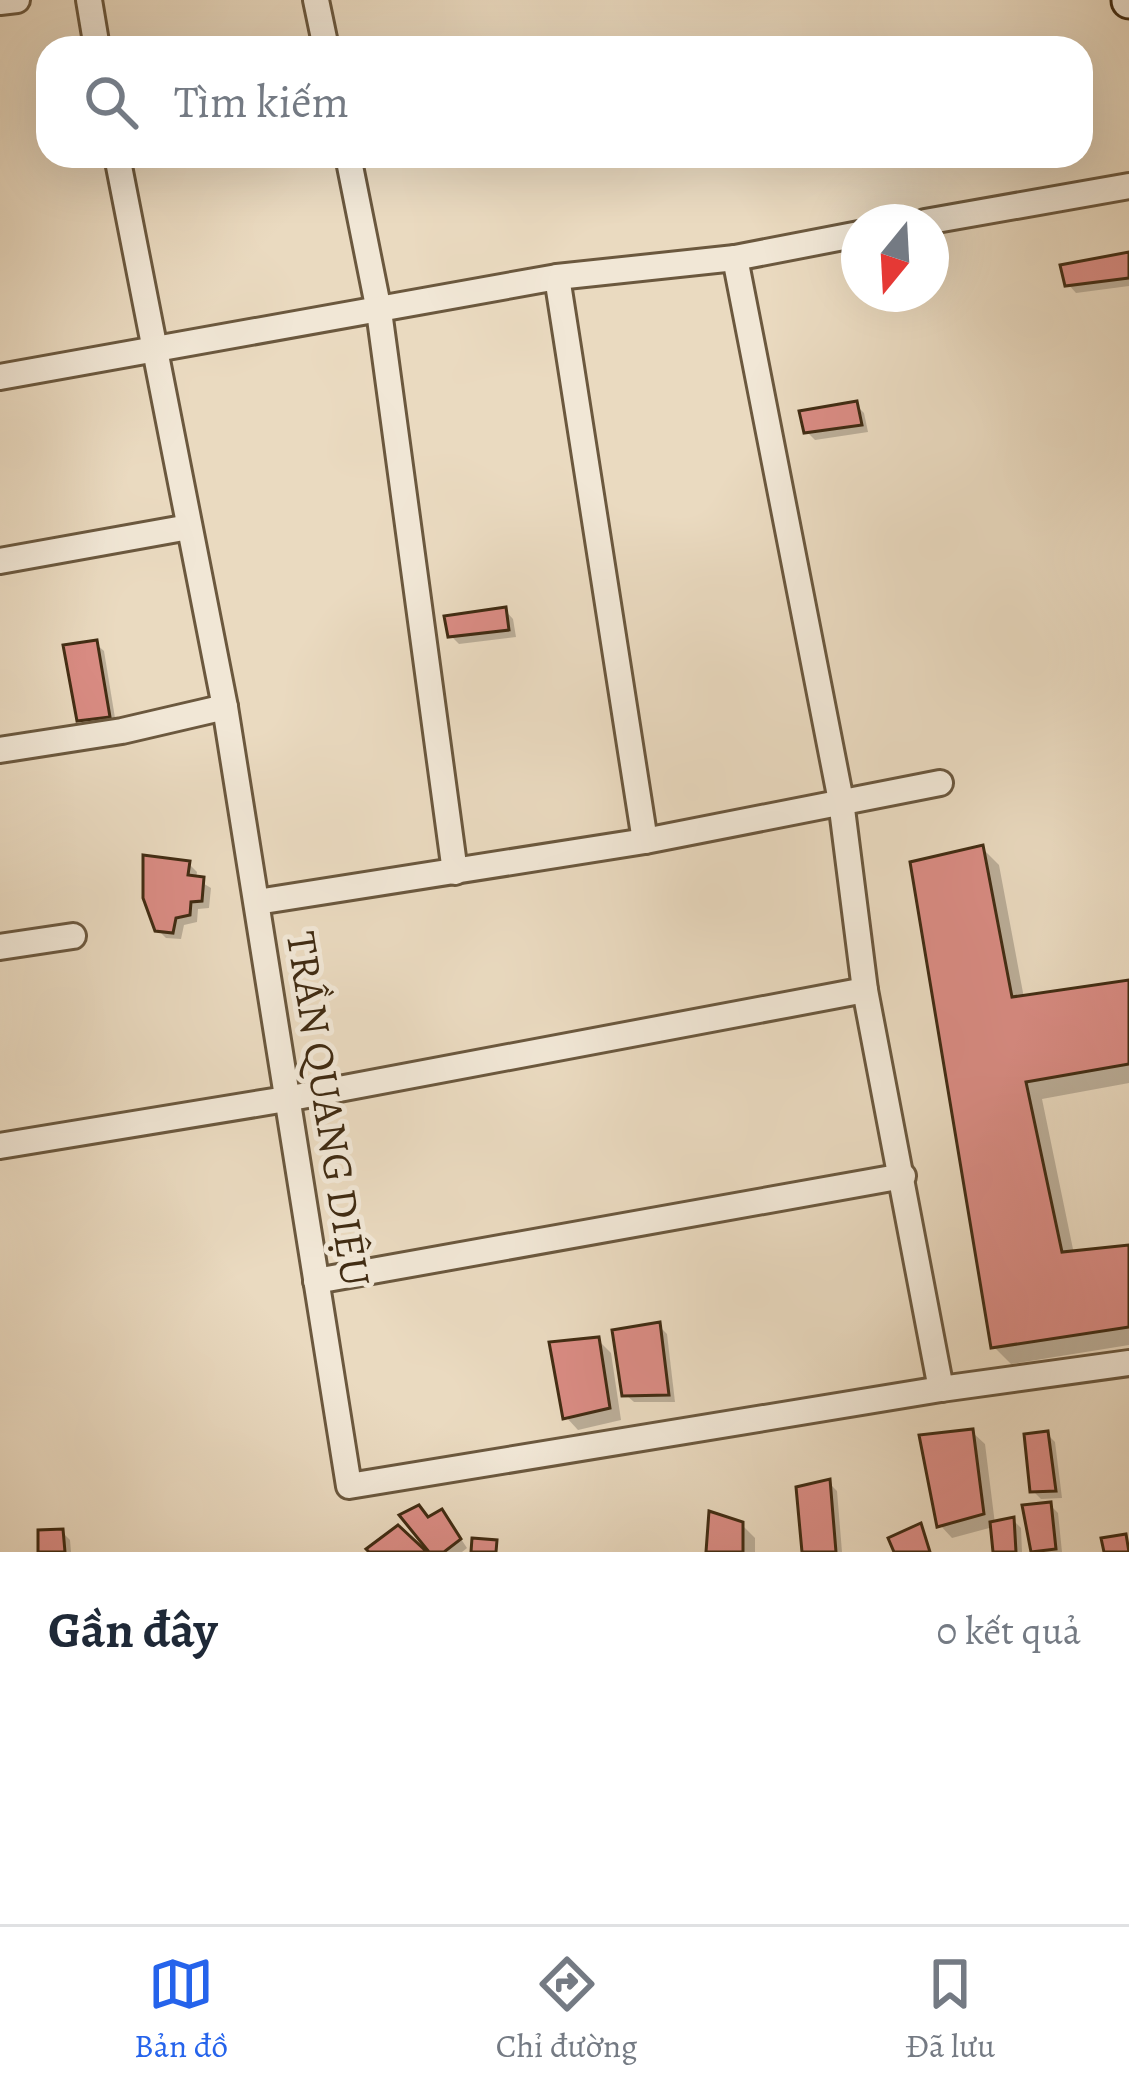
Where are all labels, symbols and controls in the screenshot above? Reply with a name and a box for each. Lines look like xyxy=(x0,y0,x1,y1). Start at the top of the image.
search box xyxy=(36,36,1093,168)
icon: search xyxy=(78,69,144,135)
text: Tìm kiếm xyxy=(174,71,349,133)
north arrow xyxy=(841,204,949,312)
street label: TRẦN QUANG DIỆU xyxy=(273,928,385,1290)
text: Gần đây xyxy=(48,1595,218,1665)
text: 0 kết quả xyxy=(936,1604,1081,1657)
tab: Bản đồ xyxy=(134,1951,228,2068)
tab: Chỉ đường xyxy=(496,1951,638,2068)
tab: Đã lưu xyxy=(905,1951,995,2068)

